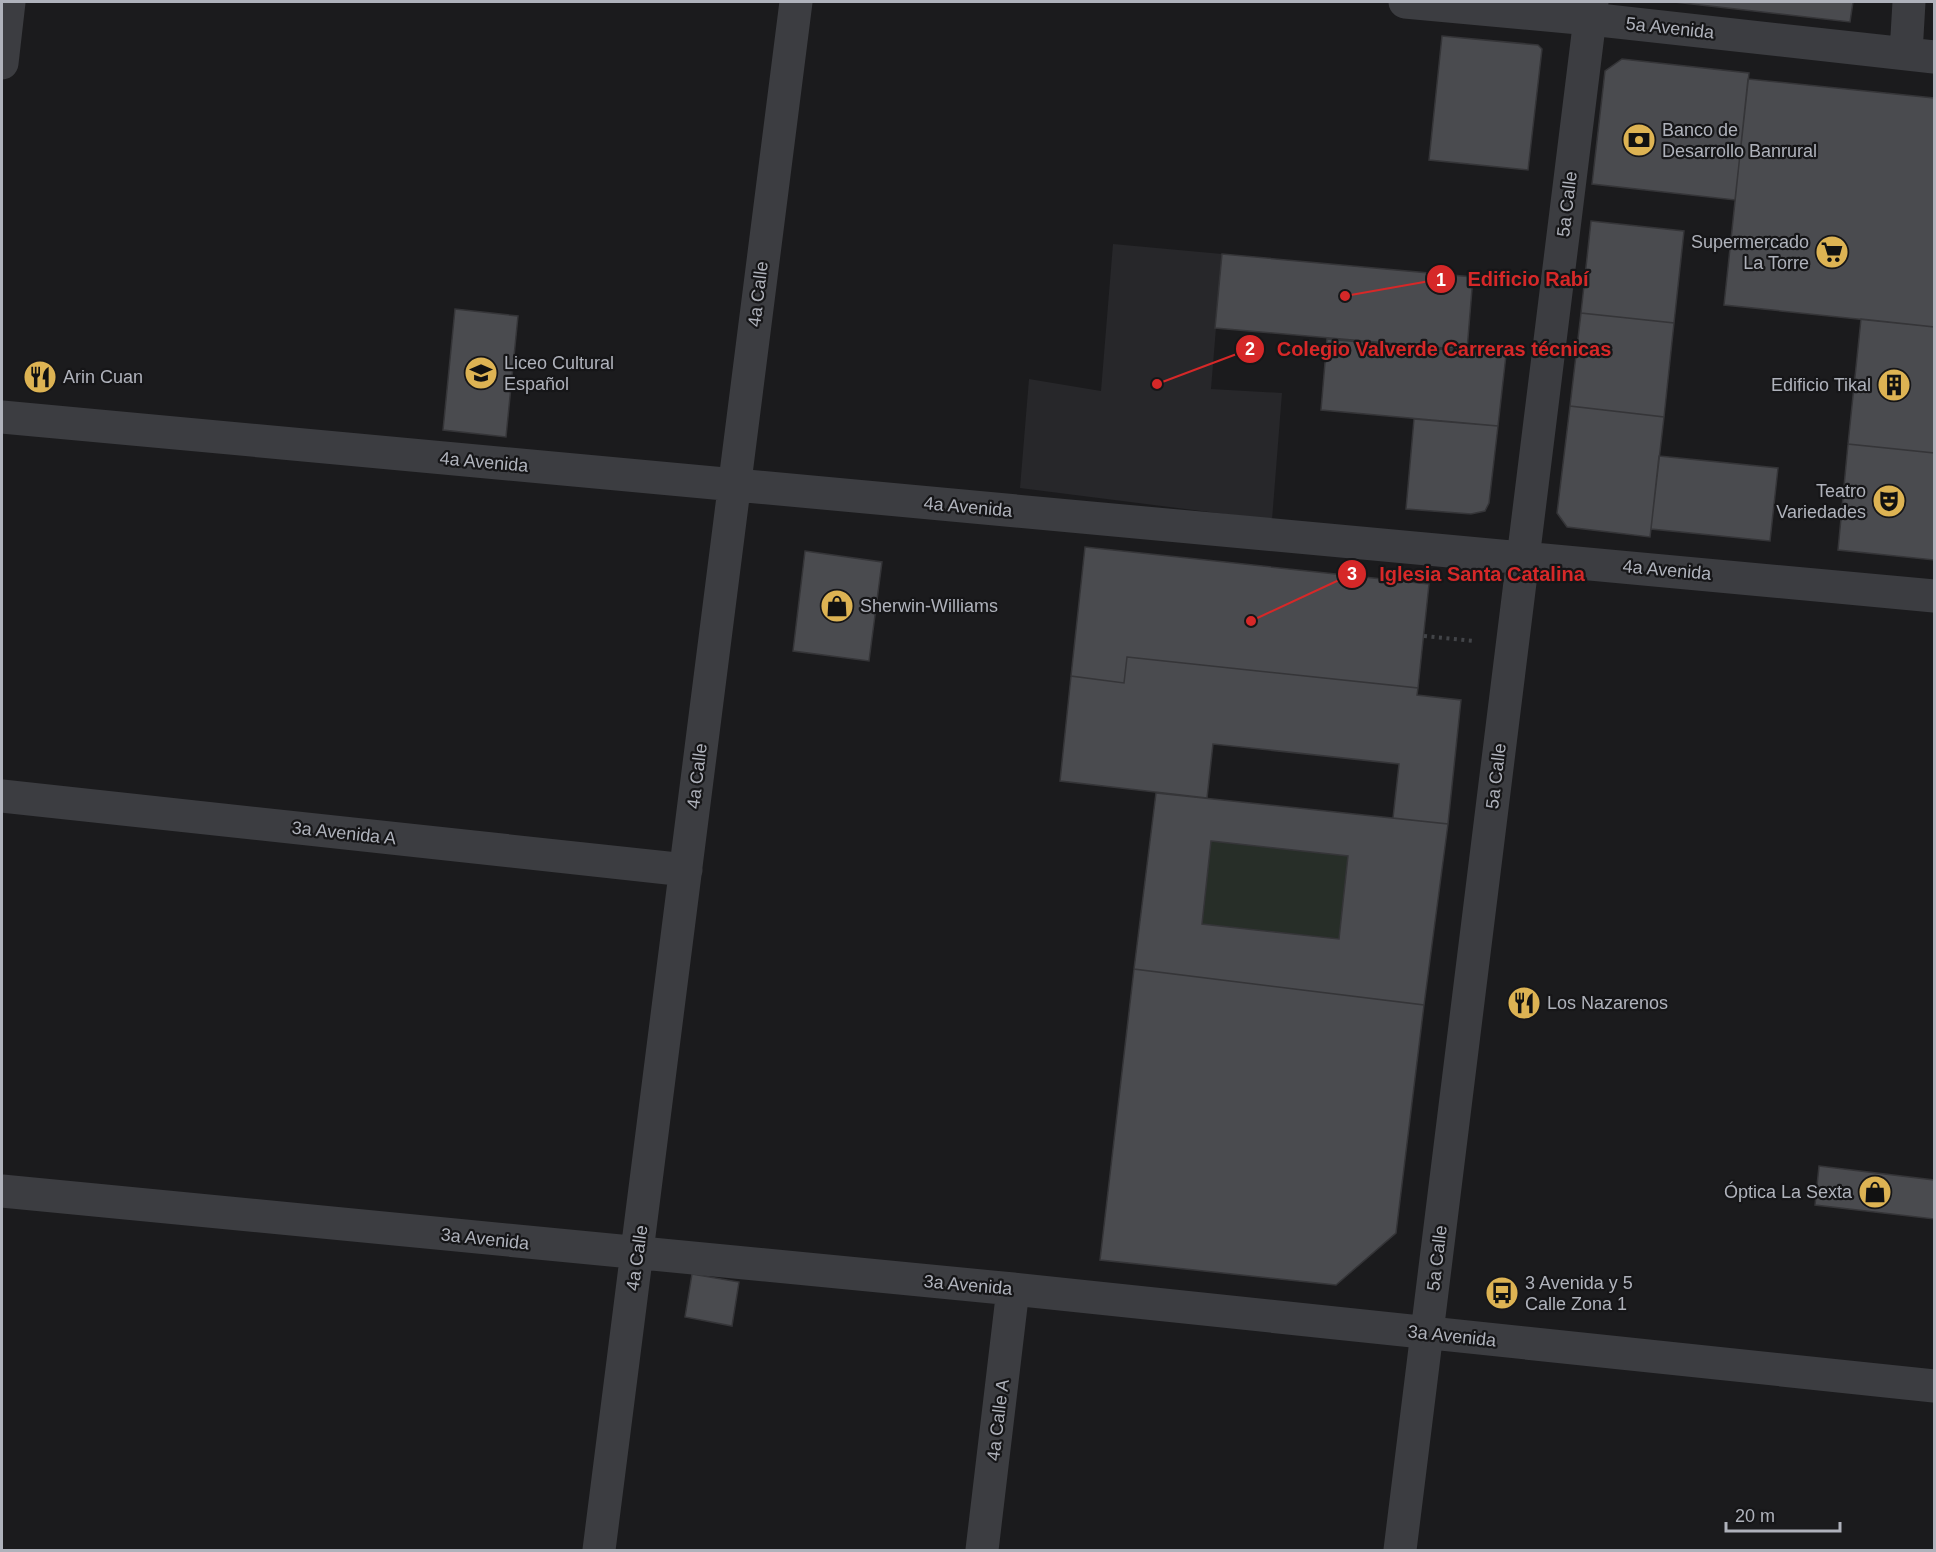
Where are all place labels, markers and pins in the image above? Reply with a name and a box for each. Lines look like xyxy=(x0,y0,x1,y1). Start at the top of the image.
place label: Banco de Desarrollo Banrural xyxy=(1662,120,1817,161)
bank icon: Banco de Desarrollo Banrural xyxy=(1621,122,1657,158)
place label: Supermercado La Torre xyxy=(1691,232,1809,273)
supermarket icon: Supermercado La Torre xyxy=(1814,234,1850,270)
callout: Edificio Rabí xyxy=(1426,260,1601,298)
callout: Colegio Valverde Carreras técnicas xyxy=(1235,330,1624,368)
place label: Liceo Cultural Español xyxy=(504,353,614,394)
school or university icon: Liceo Cultural Español xyxy=(463,355,499,391)
restaurant icon: Arin Cuan xyxy=(22,359,58,395)
place label: Arin Cuan xyxy=(63,367,143,387)
building icon: Edificio Tikal xyxy=(1876,367,1912,403)
place label: Edificio Tikal xyxy=(1771,375,1871,395)
place label: Teatro Variedades xyxy=(1776,481,1866,522)
theatre icon: Teatro Variedades xyxy=(1871,483,1907,519)
callout: Iglesia Santa Catalina xyxy=(1337,555,1597,593)
shop icon: Sherwin-Williams xyxy=(819,588,855,624)
place label: Sherwin-Williams xyxy=(860,596,998,616)
restaurant icon: Los Nazarenos xyxy=(1506,985,1542,1021)
place label: Los Nazarenos xyxy=(1547,993,1668,1013)
shop icon: Óptica La Sexta xyxy=(1857,1174,1893,1210)
place label: Óptica La Sexta xyxy=(1724,1181,1853,1202)
place label: 3 Avenida y 5 Calle Zona 1 xyxy=(1525,1273,1633,1314)
bus stop icon: 3 Avenida y 5 Calle Zona 1 xyxy=(1484,1275,1520,1311)

